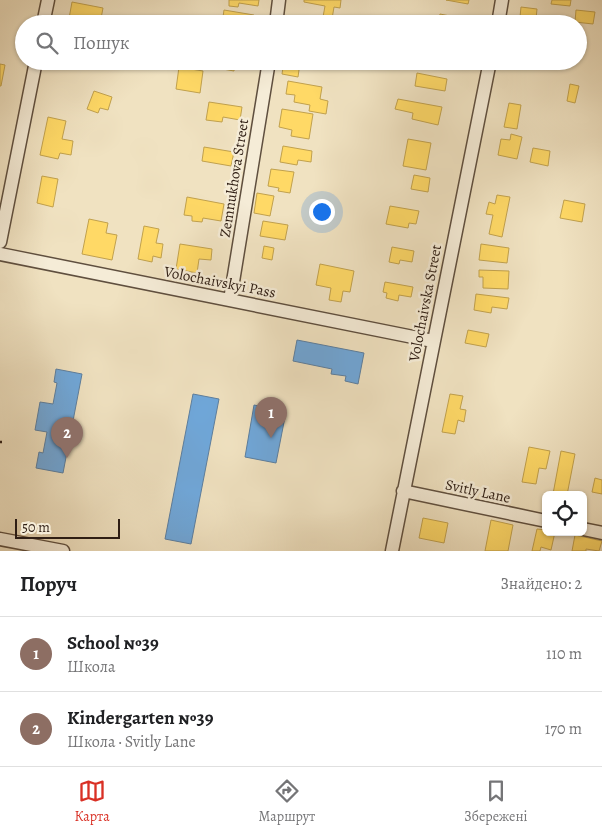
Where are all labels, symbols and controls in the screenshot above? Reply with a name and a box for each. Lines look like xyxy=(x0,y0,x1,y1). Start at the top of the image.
search box xyxy=(15,15,587,70)
icon: search xyxy=(33,29,61,57)
text: Пошук xyxy=(73,30,130,56)
street label: Zemnukhova Street xyxy=(215,117,253,239)
your location xyxy=(309,199,335,225)
street label: Volochaivska Street xyxy=(404,243,446,364)
street label: Volochaivskyi Pass xyxy=(162,261,278,303)
pin: 1 xyxy=(255,397,287,438)
pin: 2 xyxy=(51,417,83,458)
street label: Svitly Lane xyxy=(443,474,513,508)
map controls xyxy=(542,491,587,536)
button: locate xyxy=(542,491,587,536)
scale bar xyxy=(15,516,120,539)
text: 50 m xyxy=(22,518,50,537)
text: Поруч xyxy=(20,570,77,598)
text: Знайдено: 2 xyxy=(501,573,582,595)
text: School №39 xyxy=(67,630,159,656)
text: 1 xyxy=(33,643,39,665)
text: 110 m xyxy=(546,643,582,665)
text: Школа xyxy=(67,656,115,678)
text: Kindergarten №39 xyxy=(67,705,213,731)
text: 2 xyxy=(32,718,40,740)
text: 170 m xyxy=(545,718,582,740)
text: Школа · Svitly Lane xyxy=(67,731,196,753)
tab: Карта xyxy=(74,777,110,826)
tab: Маршрут xyxy=(259,777,315,826)
tab: Збережені xyxy=(464,777,528,826)

